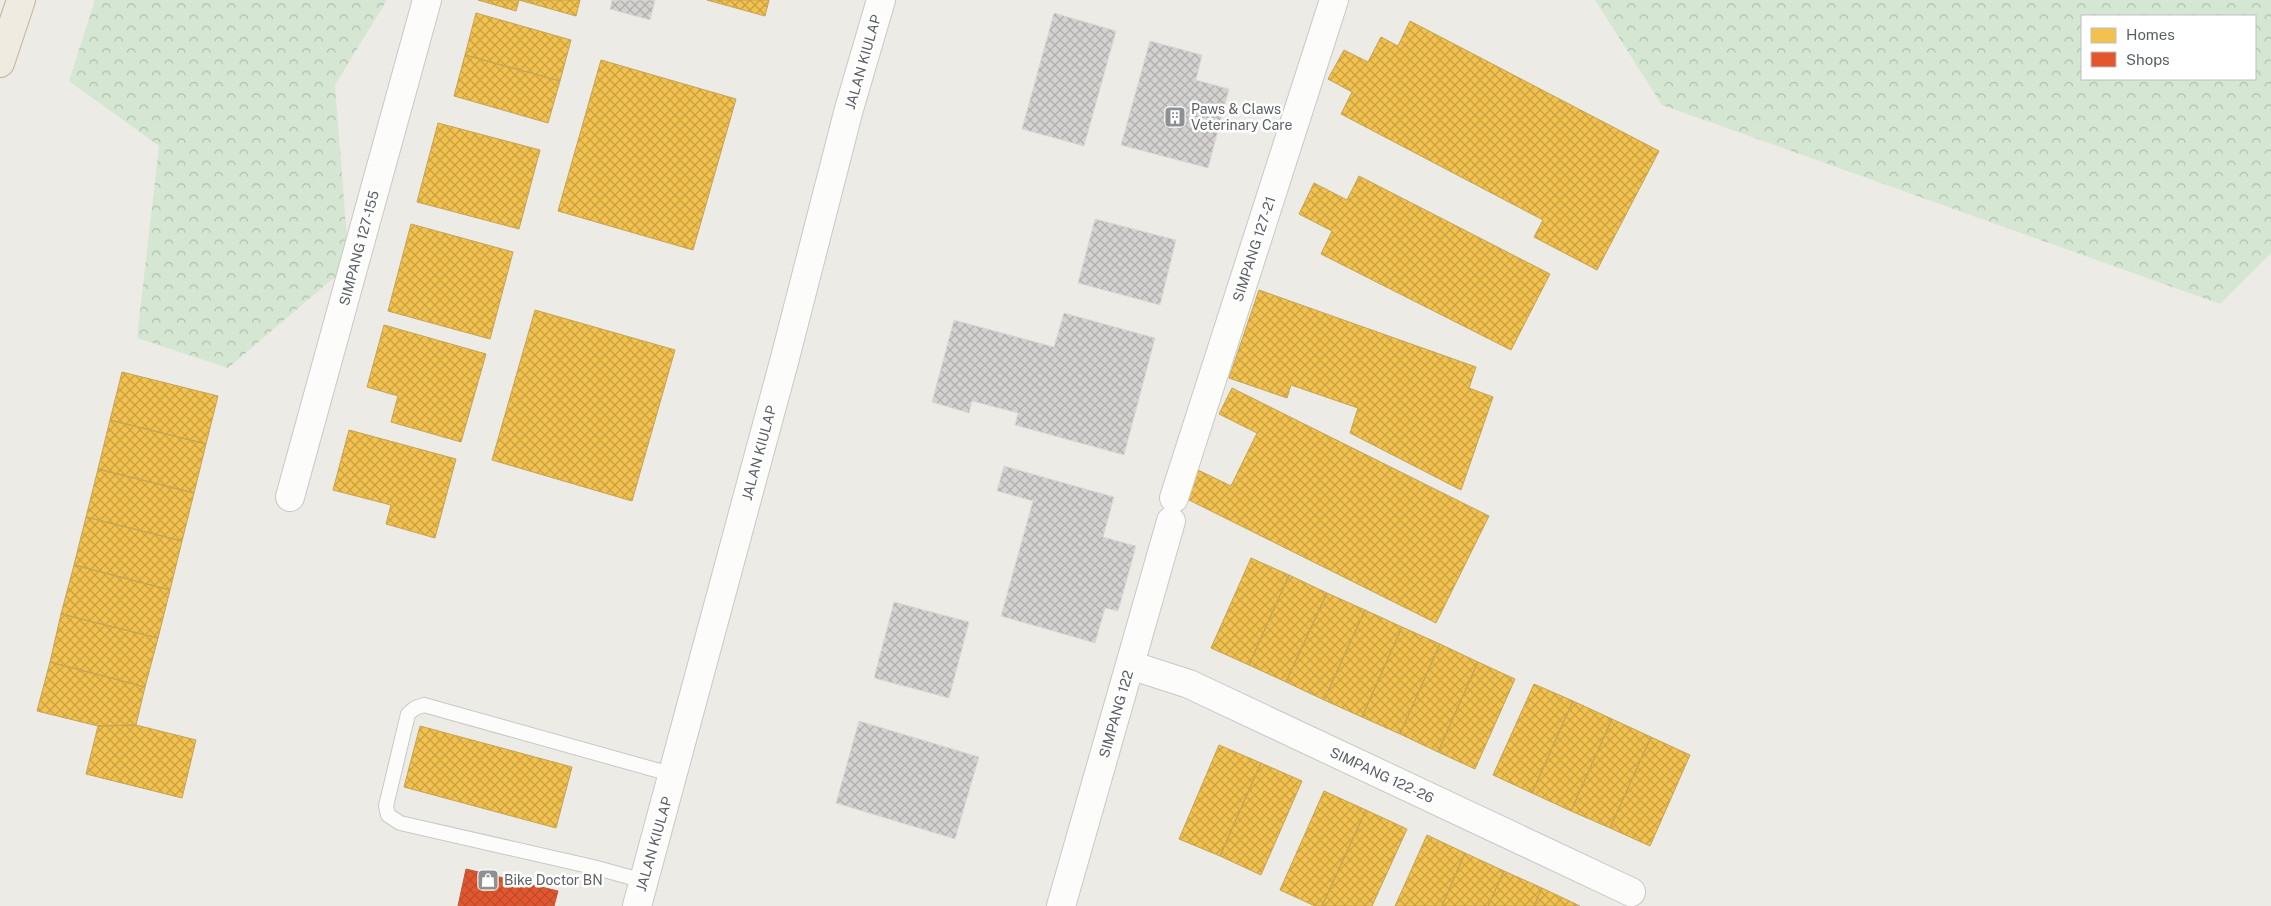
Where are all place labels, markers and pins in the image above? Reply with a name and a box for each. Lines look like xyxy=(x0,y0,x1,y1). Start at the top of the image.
place label: Paws & Claws Veterinary Care xyxy=(1191,101,1293,133)
building icon: Paws & Claws Veterinary Care xyxy=(1163,105,1187,129)
shop icon: Bike Doctor BN xyxy=(476,868,500,892)
place label: Bike Doctor BN xyxy=(504,872,603,888)

